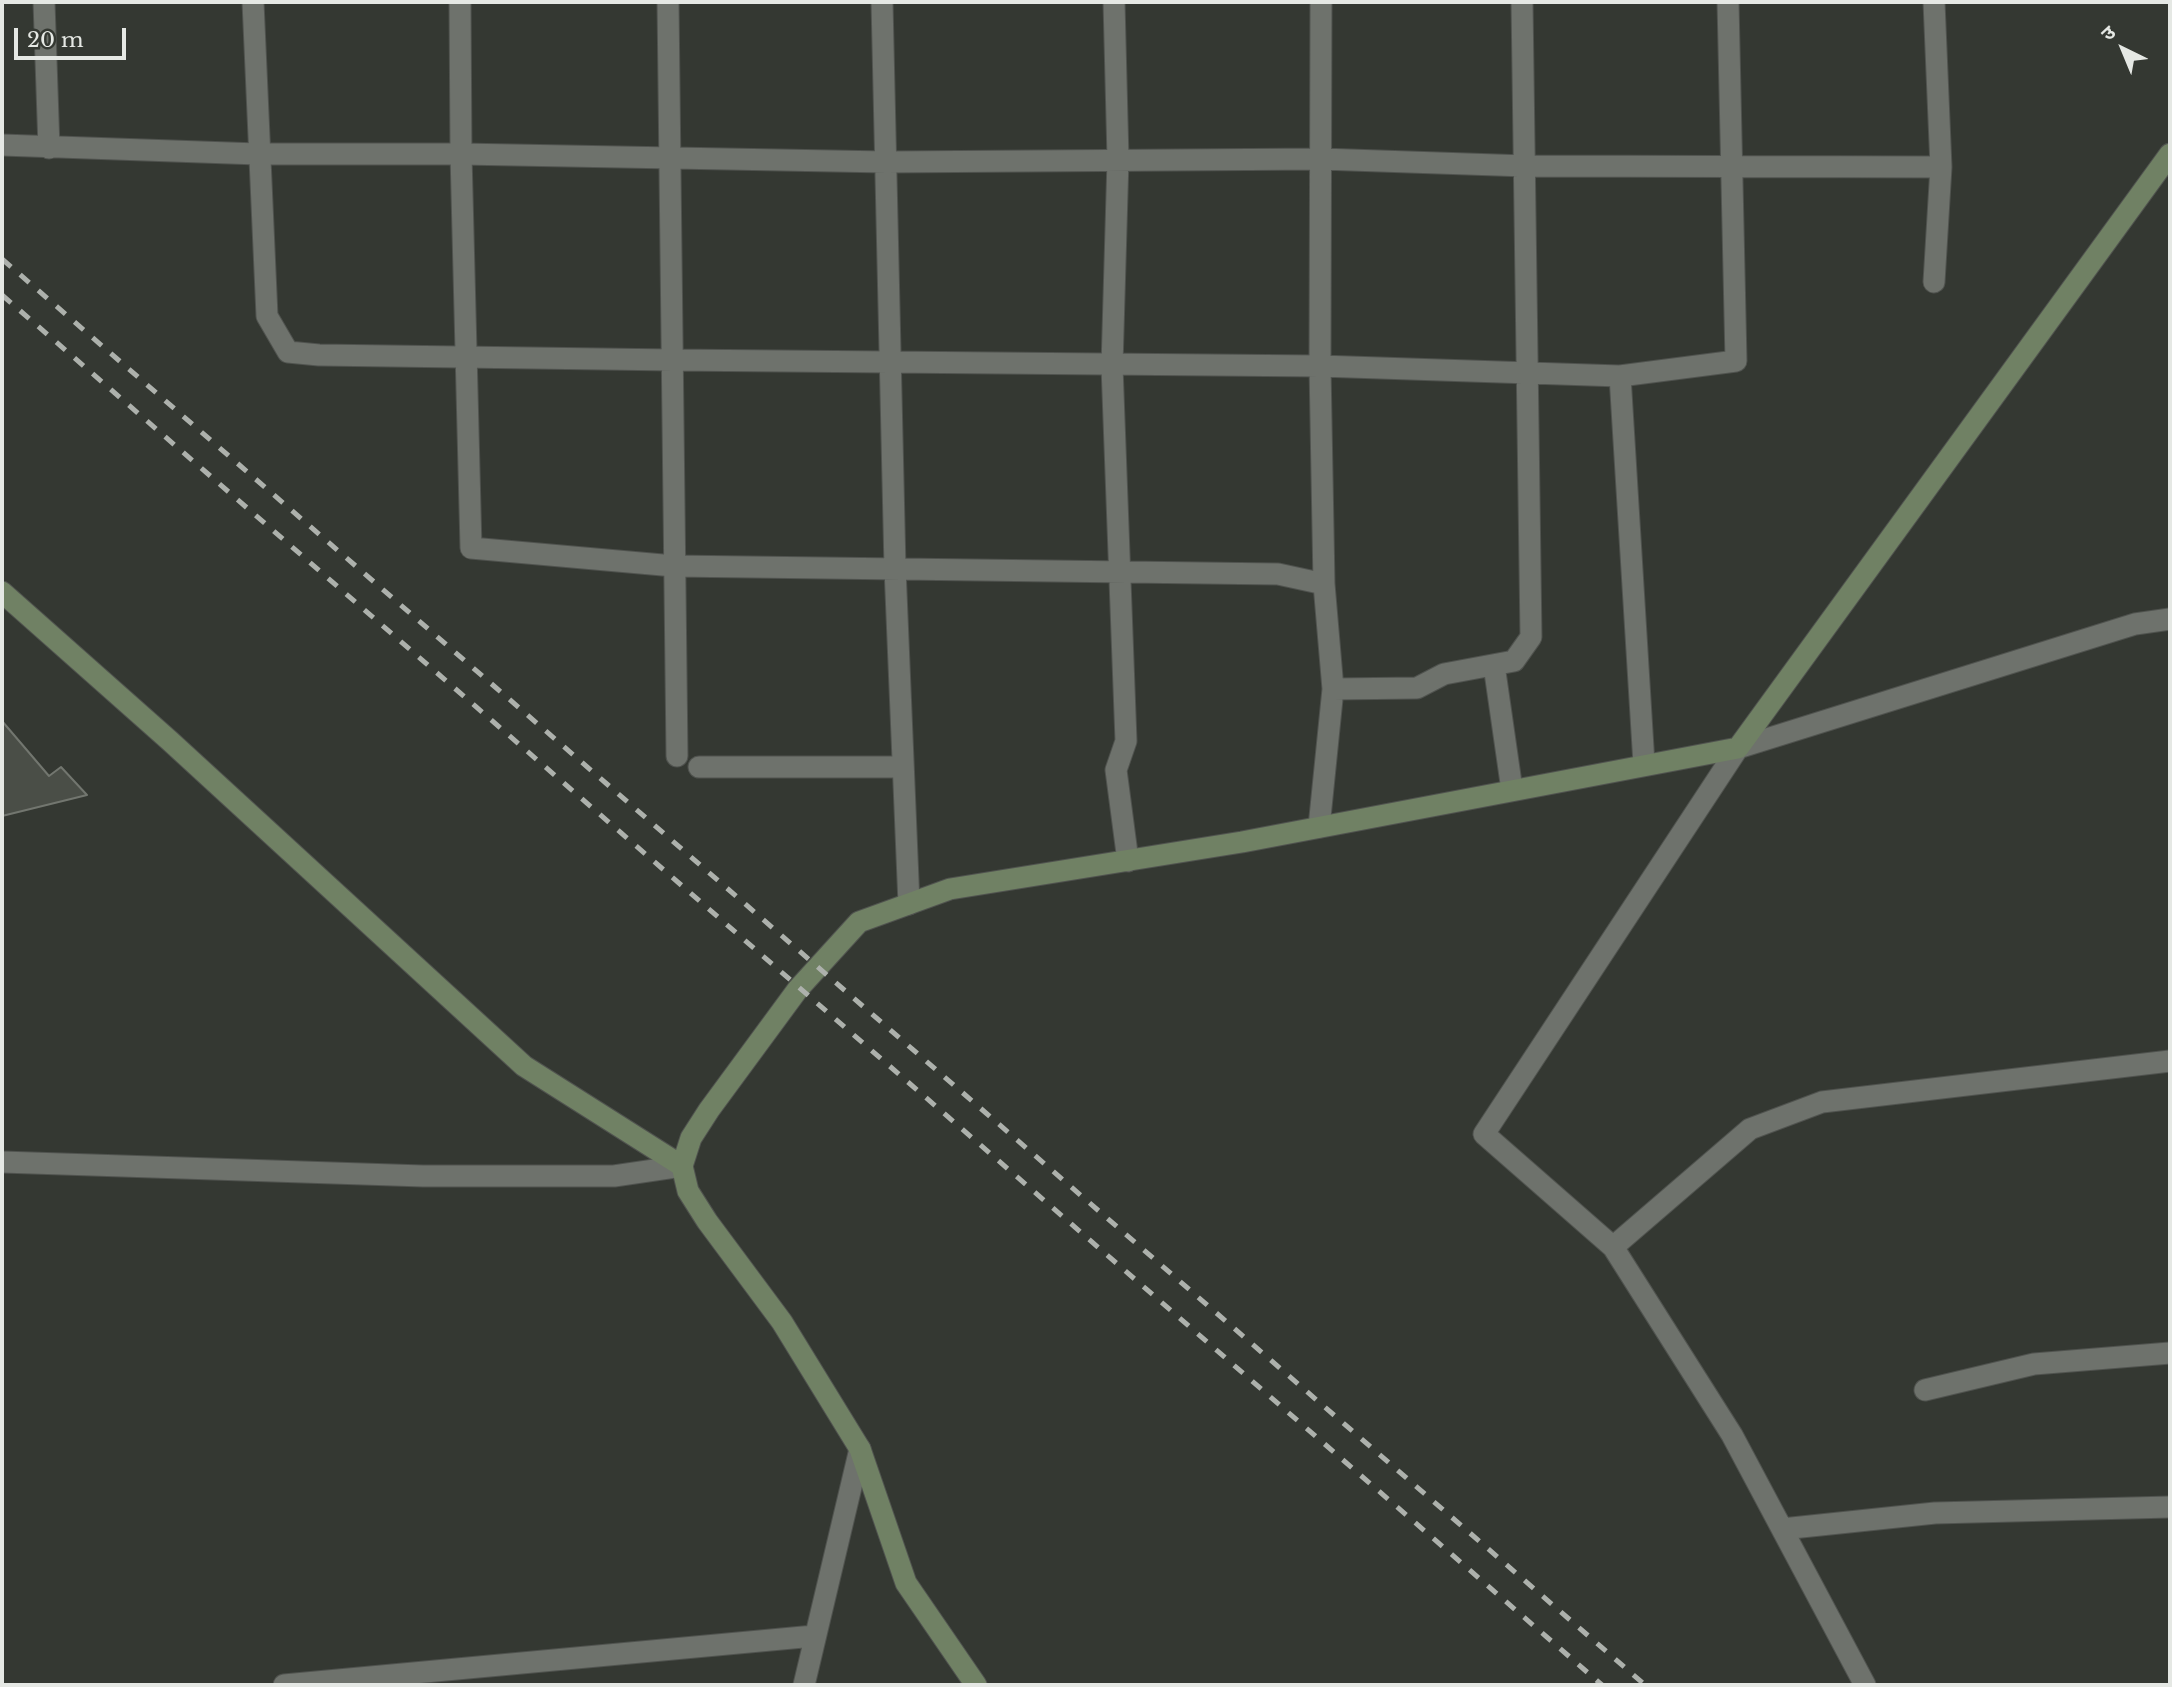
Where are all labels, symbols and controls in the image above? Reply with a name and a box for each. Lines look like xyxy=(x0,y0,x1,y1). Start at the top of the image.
scale bar xyxy=(18,14,130,58)
north arrow xyxy=(2088,14,2158,84)
text: उ xyxy=(2096,21,2120,45)
text: 20 m xyxy=(27,27,84,53)

